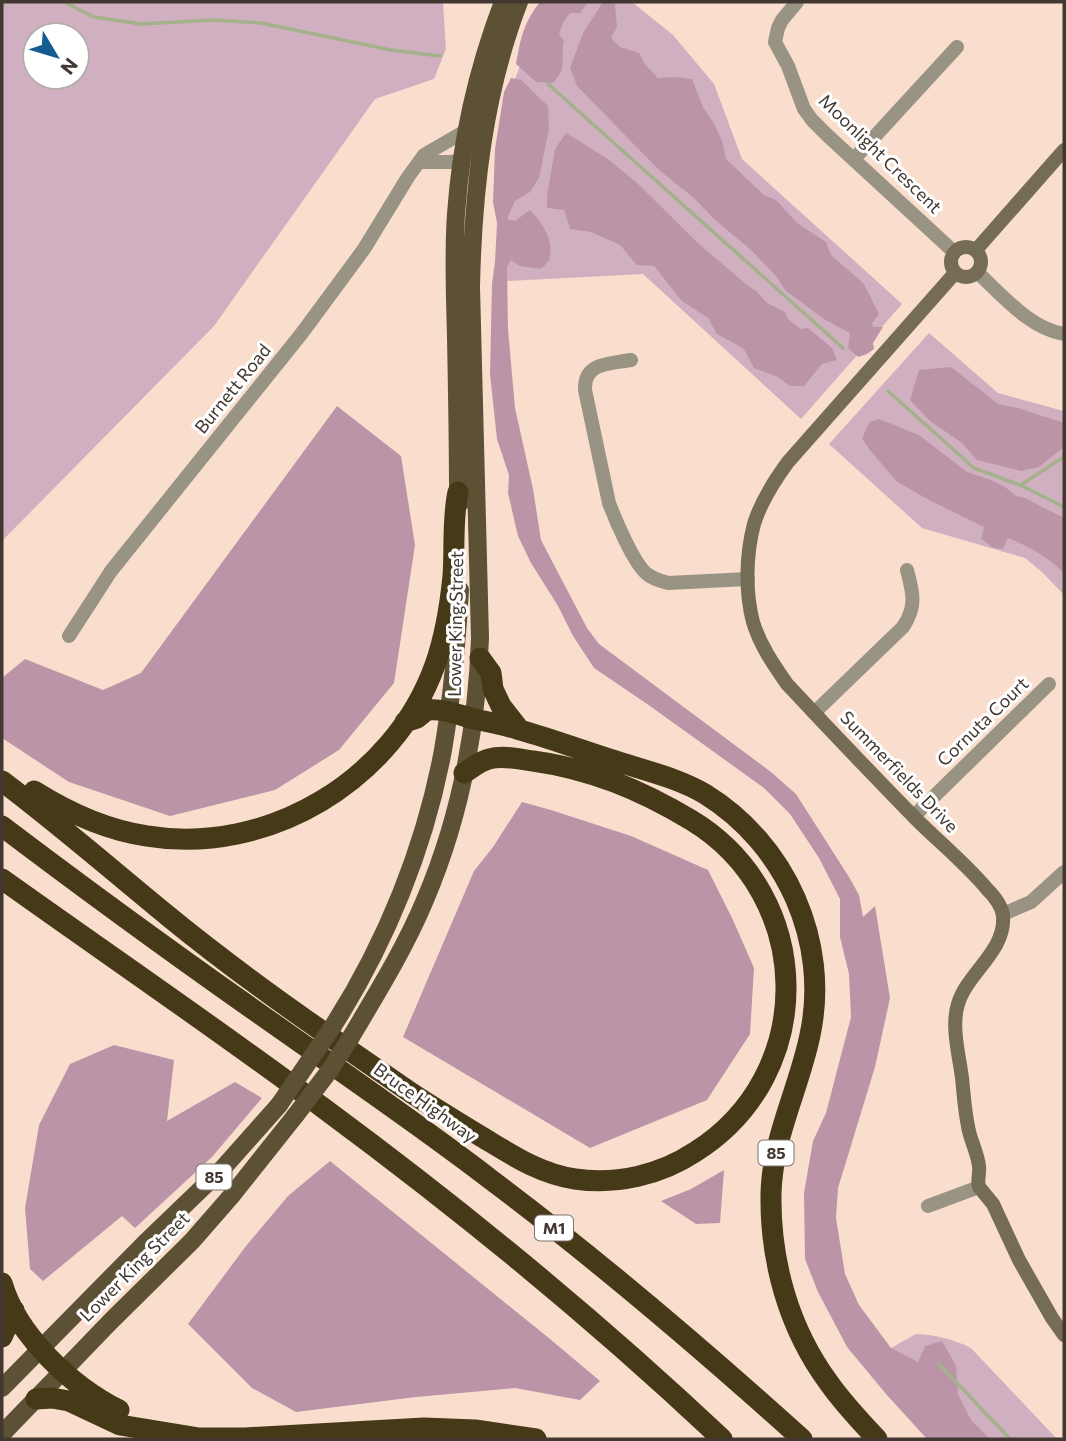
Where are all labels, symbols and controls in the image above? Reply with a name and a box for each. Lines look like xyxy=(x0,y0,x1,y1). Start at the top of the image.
north arrow xyxy=(21,21,91,91)
text: N xyxy=(56,54,83,79)
street label: Moonlight Crescent xyxy=(815,89,947,217)
street label: Burnett Road xyxy=(189,339,275,438)
street label: Lower King Street xyxy=(443,551,467,697)
street label: Cornuta Court xyxy=(932,672,1033,770)
street label: Summerfields Drive xyxy=(836,706,963,837)
street label: Bruce Highway xyxy=(370,1058,481,1147)
road number: 85 xyxy=(758,1140,794,1166)
road number: 85 xyxy=(196,1164,232,1190)
street label: Lower King Street xyxy=(75,1207,194,1326)
road number: M1 xyxy=(535,1216,573,1240)

